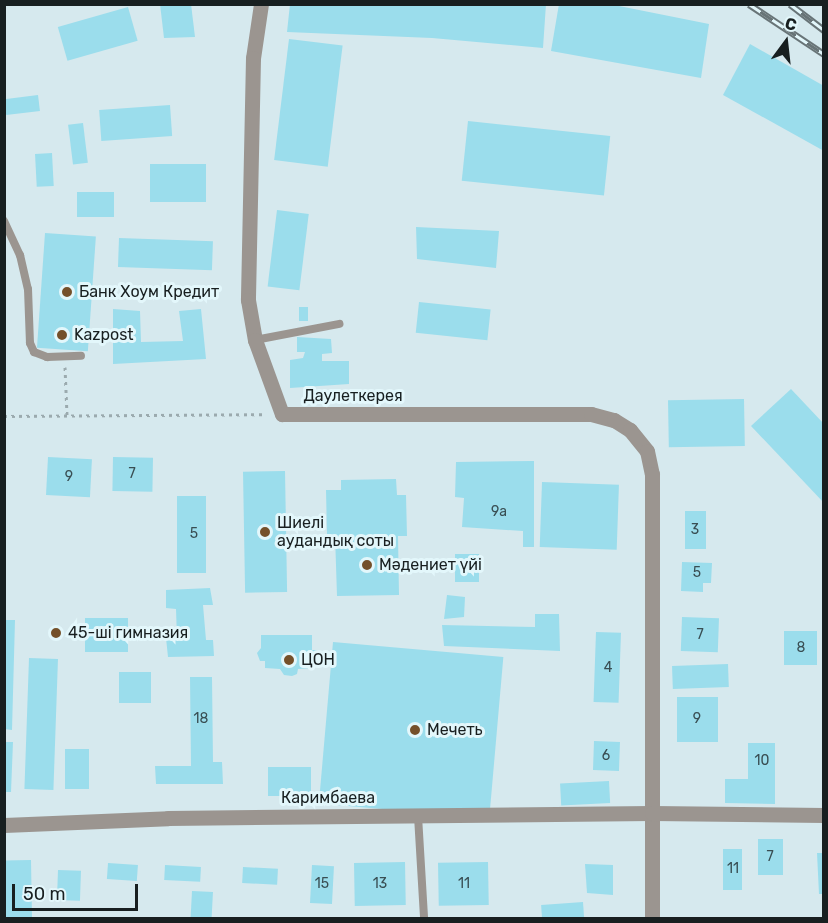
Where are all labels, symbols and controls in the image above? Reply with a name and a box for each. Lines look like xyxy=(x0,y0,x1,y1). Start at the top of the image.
north arrow xyxy=(756,12,816,72)
text: С xyxy=(783,13,799,35)
place label: Банк Хоум Кредит xyxy=(79,282,219,302)
marker: Банк Хоум Кредит xyxy=(60,285,74,299)
place label: Kazpost xyxy=(74,325,134,345)
marker: Kazpost xyxy=(55,328,69,342)
street label: Даулеткерея xyxy=(303,386,403,406)
house number: 7 xyxy=(128,466,136,482)
house number: 9 xyxy=(65,469,73,485)
house number: 9а xyxy=(491,504,507,520)
place label: Шиелі аудандық соты xyxy=(277,513,394,551)
house number: 3 xyxy=(691,522,699,538)
marker: Шиелі аудандық соты xyxy=(258,525,272,539)
house number: 5 xyxy=(190,526,198,542)
place label: Мәдениет үйі xyxy=(379,555,482,575)
marker: Мәдениет үйі xyxy=(360,558,374,572)
house number: 5 xyxy=(693,565,701,581)
place label: 45-ші гимназия xyxy=(68,623,188,643)
marker: 45-ші гимназия xyxy=(49,626,63,640)
house number: 7 xyxy=(696,627,704,643)
house number: 8 xyxy=(797,640,805,656)
place label: ЦОН xyxy=(301,650,335,670)
marker: ЦОН xyxy=(282,653,296,667)
house number: 4 xyxy=(604,660,612,676)
house number: 18 xyxy=(194,711,208,727)
house number: 9 xyxy=(693,711,701,727)
place label: Мечеть xyxy=(427,720,483,740)
marker: Мечеть xyxy=(408,723,422,737)
house number: 6 xyxy=(602,748,610,764)
house number: 10 xyxy=(755,753,769,769)
street label: Каримбаева xyxy=(281,788,375,808)
house number: 7 xyxy=(766,849,774,865)
house number: 11 xyxy=(727,861,739,877)
scale bar xyxy=(15,872,141,910)
house number: 15 xyxy=(315,876,329,892)
house number: 13 xyxy=(373,876,387,892)
house number: 11 xyxy=(458,876,470,892)
text: 50 m xyxy=(23,883,66,905)

